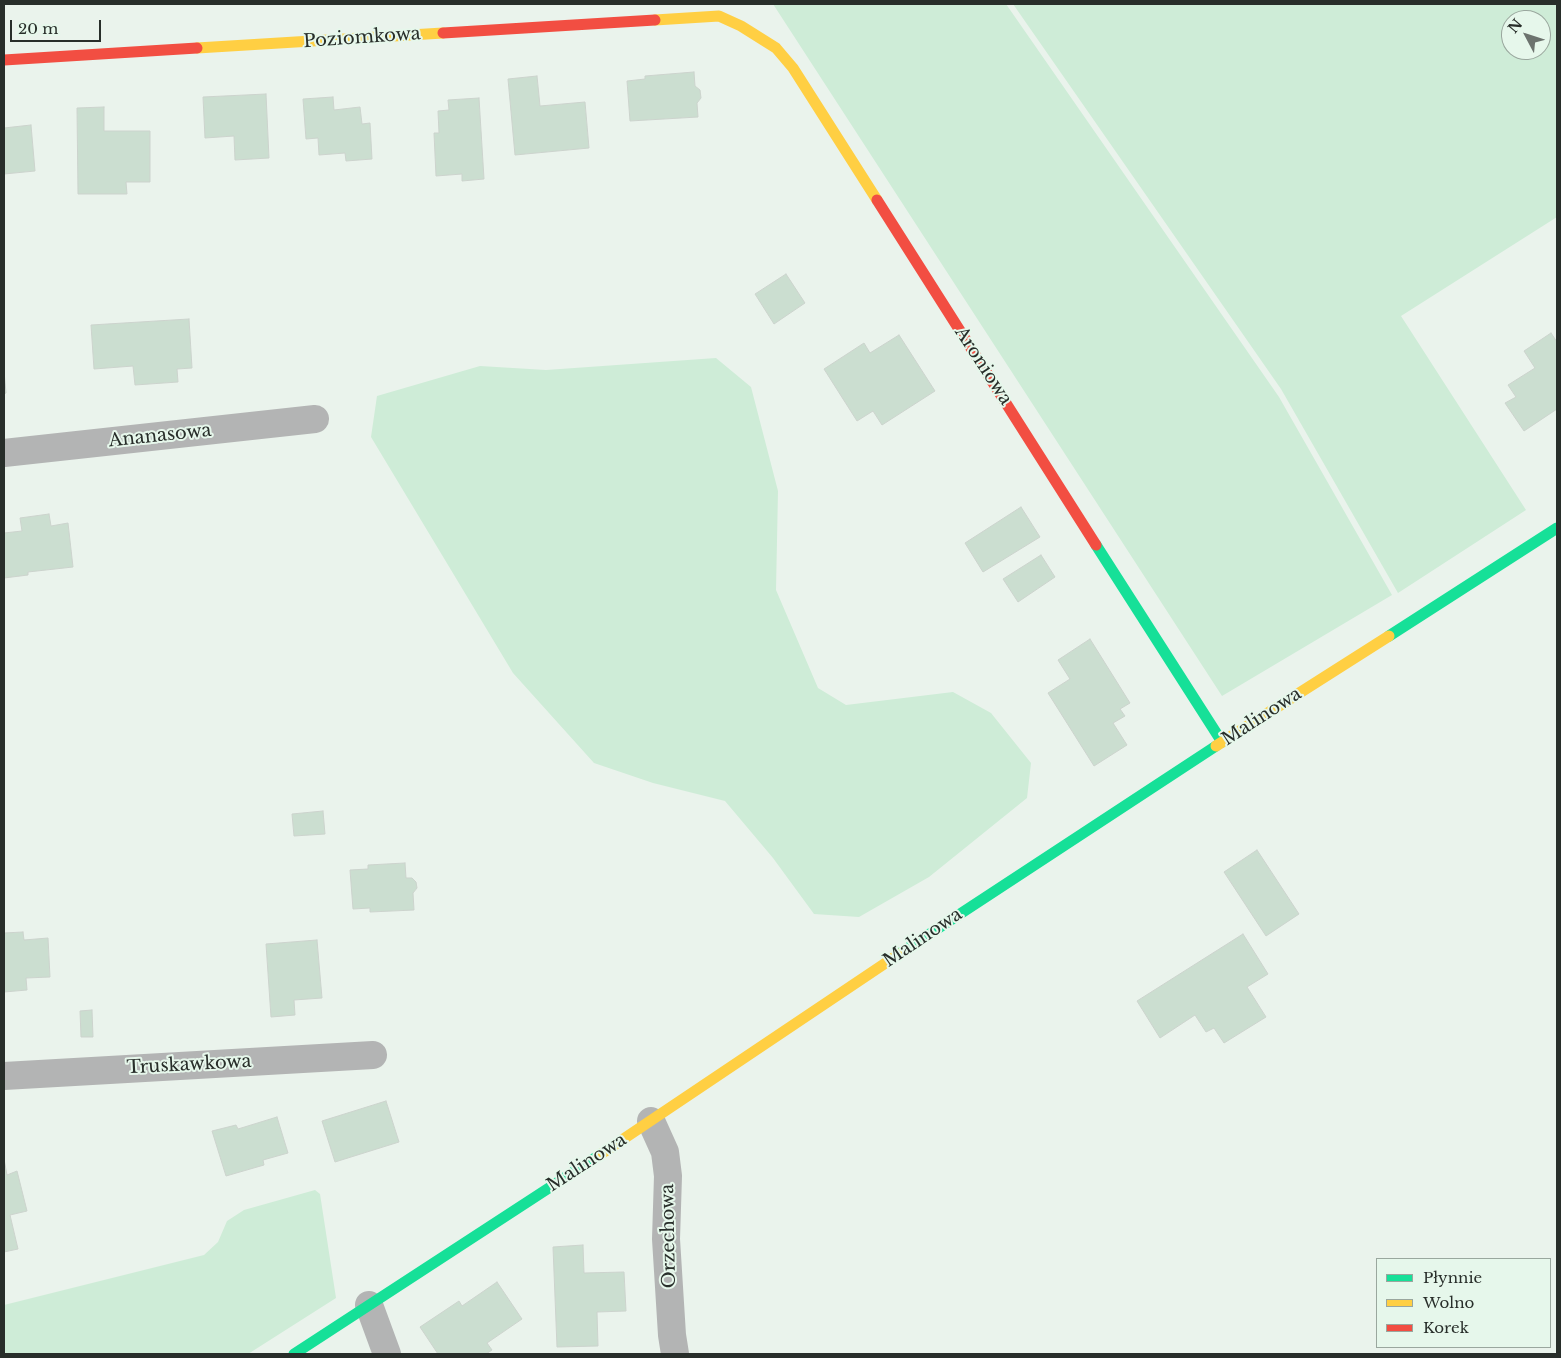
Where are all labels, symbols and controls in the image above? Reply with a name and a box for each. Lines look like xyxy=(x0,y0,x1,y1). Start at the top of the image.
scale bar xyxy=(12,10,104,42)
north arrow xyxy=(1501,10,1551,60)
text: N xyxy=(1504,15,1526,37)
text: 20 m xyxy=(18,19,58,38)
street label: Poziomkowa xyxy=(303,23,421,53)
street label: Aroniowa xyxy=(950,323,1016,409)
street label: Ananasowa xyxy=(107,420,213,452)
street label: Malinowa xyxy=(1218,683,1306,751)
street label: Malinowa xyxy=(879,904,967,972)
street label: Truskawkowa xyxy=(126,1051,252,1079)
street label: Malinowa xyxy=(543,1129,631,1197)
street label: Orzechowa xyxy=(657,1184,681,1288)
legend xyxy=(1376,1258,1551,1348)
text: Płynnie xyxy=(1423,1268,1482,1287)
text: Wolno xyxy=(1423,1293,1474,1312)
text: Korek xyxy=(1423,1318,1469,1337)

